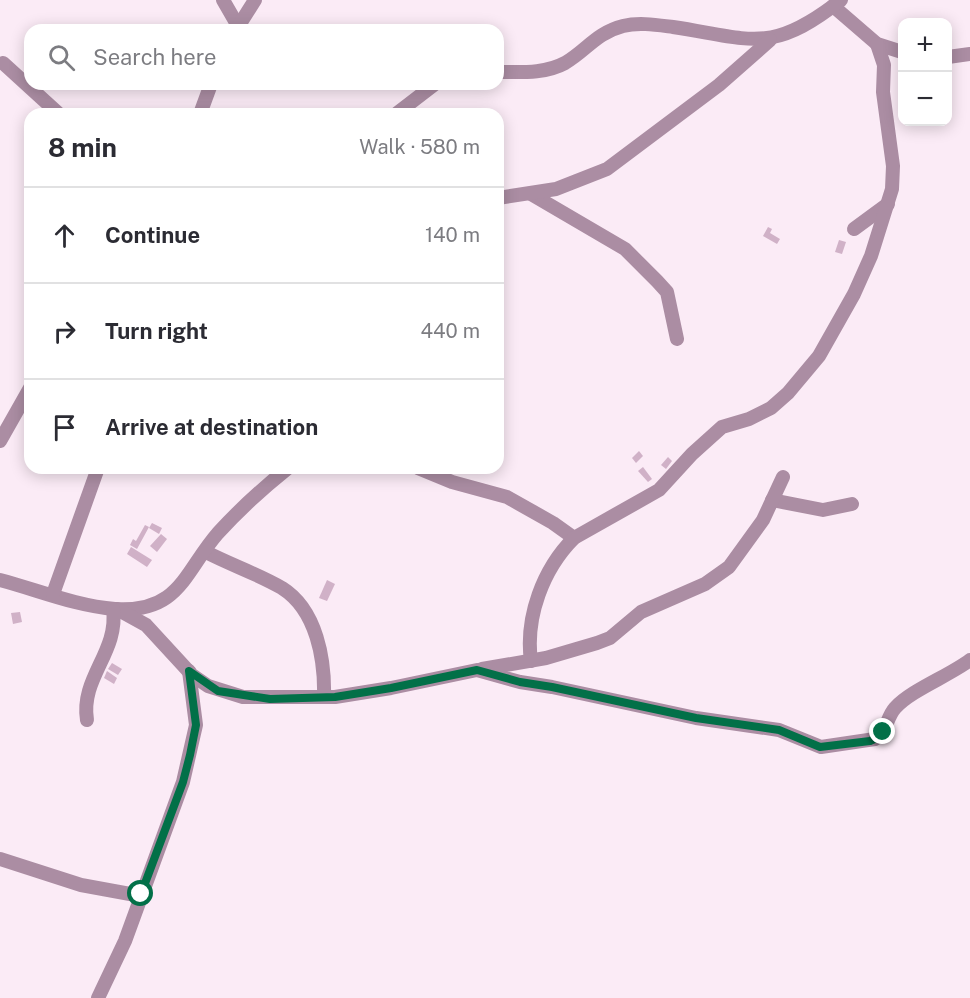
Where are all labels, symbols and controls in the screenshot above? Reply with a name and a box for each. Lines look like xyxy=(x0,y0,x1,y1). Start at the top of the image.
map controls xyxy=(898,18,952,126)
button: + xyxy=(898,18,952,72)
search box xyxy=(24,24,504,90)
icon: search xyxy=(45,41,78,74)
text: Search here xyxy=(93,44,217,70)
button: − xyxy=(898,72,952,126)
text: 8 min xyxy=(48,132,117,163)
text: Walk · 580 m xyxy=(359,135,480,159)
icon: ahead xyxy=(48,219,81,252)
text: Continue xyxy=(105,222,200,248)
text: 140 m xyxy=(425,223,480,247)
icon: right xyxy=(48,315,81,348)
text: Turn right xyxy=(105,318,208,344)
text: 440 m xyxy=(420,319,480,343)
icon: arrive xyxy=(48,411,81,444)
text: Arrive at destination xyxy=(105,414,318,440)
route end xyxy=(869,718,895,744)
route start xyxy=(127,880,153,906)

